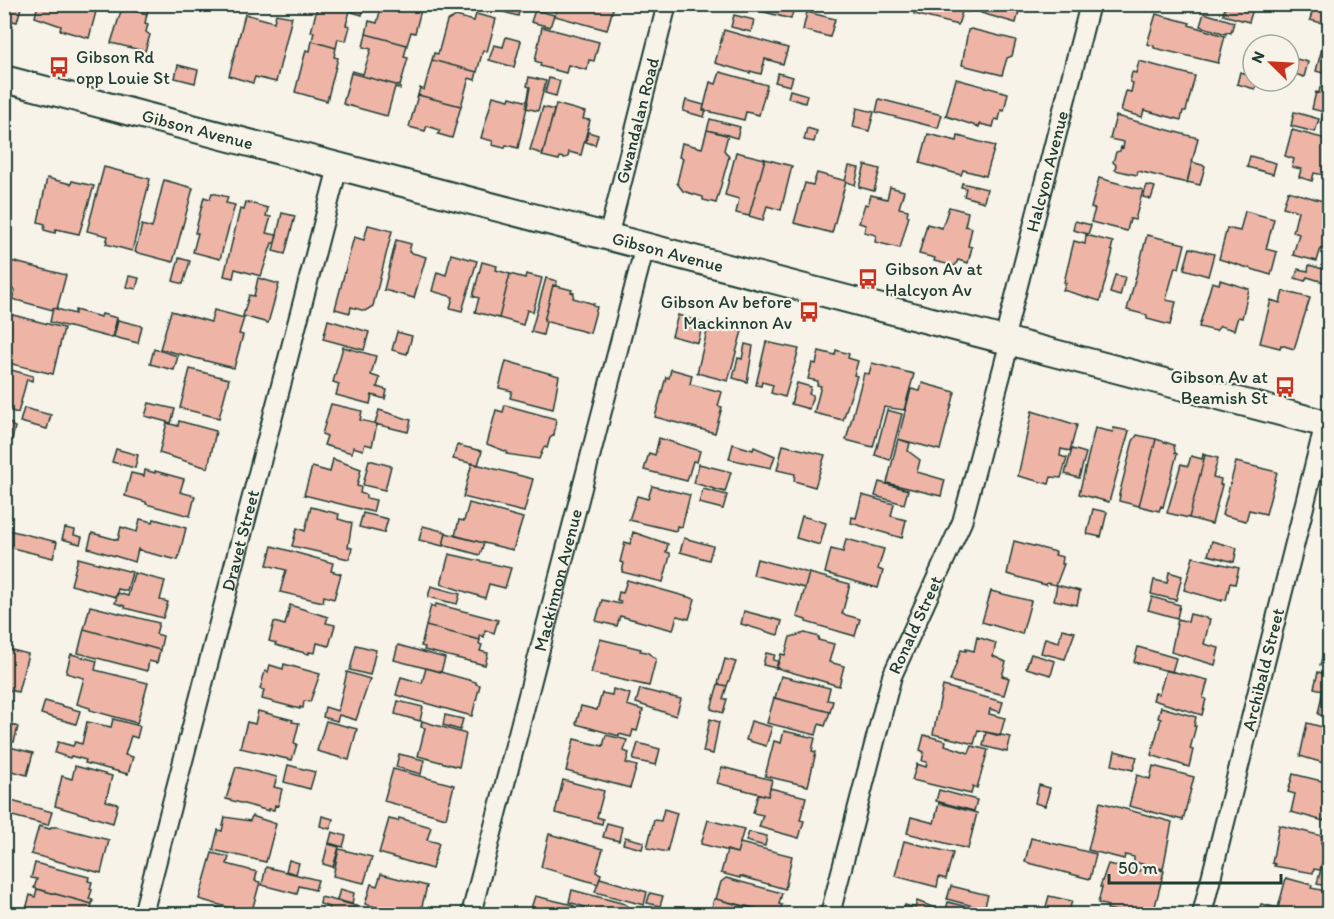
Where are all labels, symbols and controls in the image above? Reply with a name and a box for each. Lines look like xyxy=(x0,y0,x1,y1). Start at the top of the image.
north arrow xyxy=(1241,33,1301,93)
place label: Gibson Rd opp Louie St xyxy=(76,46,170,89)
text: N xyxy=(1247,48,1269,66)
bus stop icon: Gibson Rd opp Louie St xyxy=(47,55,71,79)
street label: Gwandalan Road xyxy=(611,55,664,186)
street label: Gibson Avenue xyxy=(139,104,256,155)
street label: Halcyon Avenue xyxy=(1021,108,1073,234)
street label: Gibson Avenue xyxy=(610,227,726,277)
place label: Gibson Av at Halcyon Av xyxy=(885,258,983,301)
bus stop icon: Gibson Av at Halcyon Av xyxy=(856,267,880,291)
place label: Gibson Av before Mackinnon Av xyxy=(661,291,793,334)
bus stop icon: Gibson Av before Mackinnon Av xyxy=(797,300,821,324)
place label: Gibson Av at Beamish St xyxy=(1170,366,1268,409)
bus stop icon: Gibson Av at Beamish St xyxy=(1273,375,1297,399)
street label: Dravet Street xyxy=(217,487,264,594)
street label: Mackinnon Avenue xyxy=(529,507,587,654)
street label: Ronald Street xyxy=(883,572,947,678)
street label: Archibald Street xyxy=(1237,606,1289,733)
scale bar xyxy=(1109,847,1282,885)
text: 50 m xyxy=(1118,857,1158,879)

